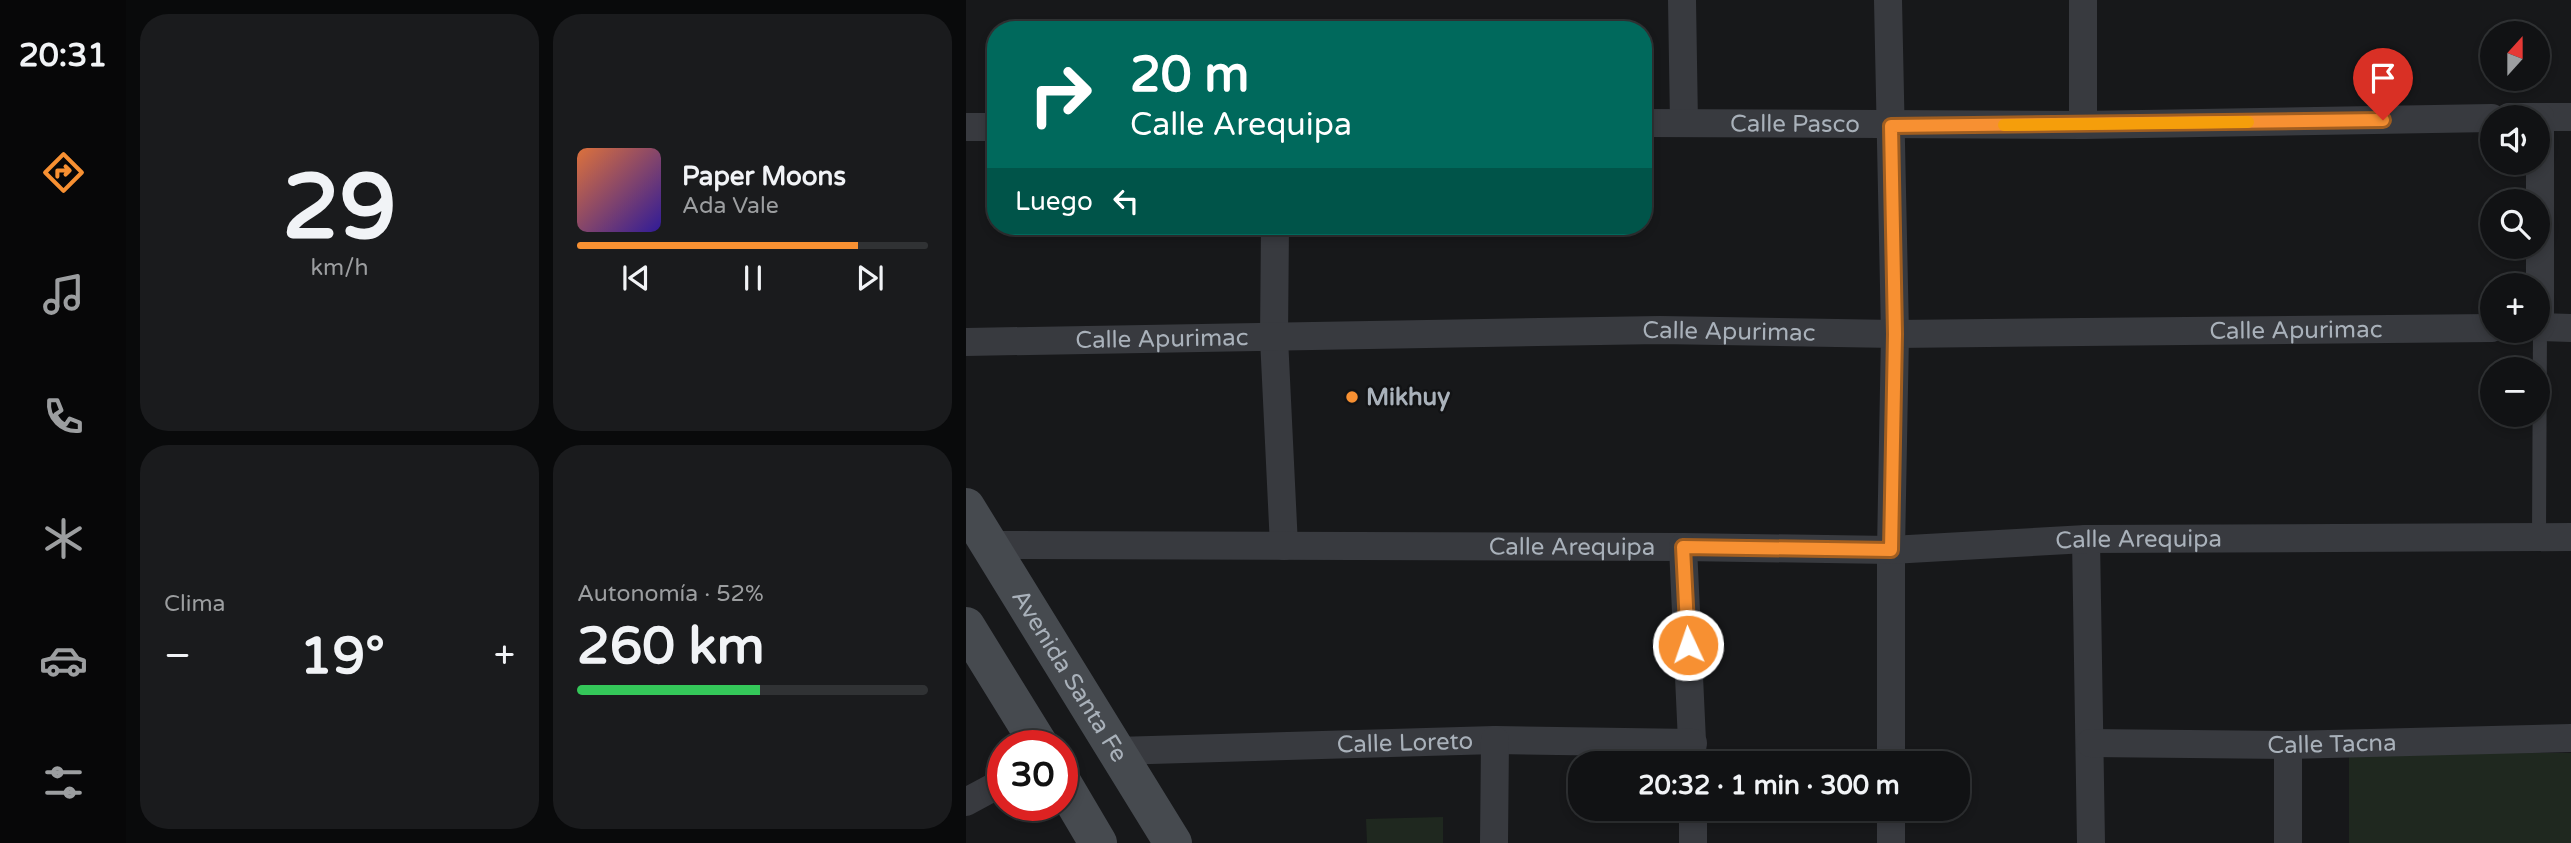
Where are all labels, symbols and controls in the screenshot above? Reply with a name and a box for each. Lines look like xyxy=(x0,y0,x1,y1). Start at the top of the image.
north arrow xyxy=(2480,21,2550,91)
map controls xyxy=(2480,21,2550,427)
text: 20:31 xyxy=(19,37,107,75)
text: 20 m xyxy=(1130,46,1249,105)
pin xyxy=(2353,48,2413,120)
icon: right xyxy=(1015,49,1106,140)
icon: arrive xyxy=(2364,59,2402,97)
button: sound xyxy=(2480,105,2550,175)
text: Calle Arequipa xyxy=(1130,106,1352,144)
street label: Calle Pasco xyxy=(1730,109,1860,139)
icon: directions xyxy=(39,148,88,197)
text: 29 xyxy=(282,153,397,263)
text: Paper Moons xyxy=(682,161,846,192)
icon: left xyxy=(1107,182,1145,220)
text: Luego xyxy=(1015,186,1093,217)
button: search xyxy=(2480,189,2550,259)
text: Ada Vale xyxy=(682,192,779,220)
text: km/h xyxy=(311,254,368,282)
icon: previous xyxy=(617,259,655,297)
icon: pause xyxy=(734,259,772,297)
icon: next xyxy=(851,259,889,297)
icon: music xyxy=(39,270,88,319)
button: + xyxy=(2480,273,2550,343)
street label: Calle Apurimac xyxy=(2209,315,2383,346)
street label: Calle Apurimac xyxy=(1642,316,1816,348)
street label: Calle Apurimac xyxy=(1075,323,1249,355)
button: − xyxy=(2480,357,2550,427)
place label: Mikhuy xyxy=(1366,383,1450,412)
marker: Mikhuy xyxy=(1344,389,1360,405)
icon: phone xyxy=(39,392,88,441)
icon: climate xyxy=(39,514,88,563)
street label: Calle Arequipa xyxy=(2055,524,2222,556)
street label: Calle Arequipa xyxy=(1489,532,1655,562)
text: Autonomía · 52% xyxy=(577,580,764,608)
street label: Avenida Santa Fe xyxy=(1005,584,1134,768)
text: Clima xyxy=(164,590,225,618)
position arrow xyxy=(1651,608,1725,682)
text: 260 km xyxy=(577,615,765,678)
text: 19° xyxy=(300,625,385,688)
text: − xyxy=(164,633,191,679)
text: + xyxy=(494,633,515,679)
icon: car xyxy=(39,636,88,685)
street label: Calle Loreto xyxy=(1336,727,1474,760)
street label: Calle Tacna xyxy=(2267,728,2397,760)
speed limit sign: 30 xyxy=(987,730,1078,821)
icon: filters xyxy=(39,758,88,807)
text: 20:32 · 1 min · 300 m xyxy=(1638,770,1900,801)

